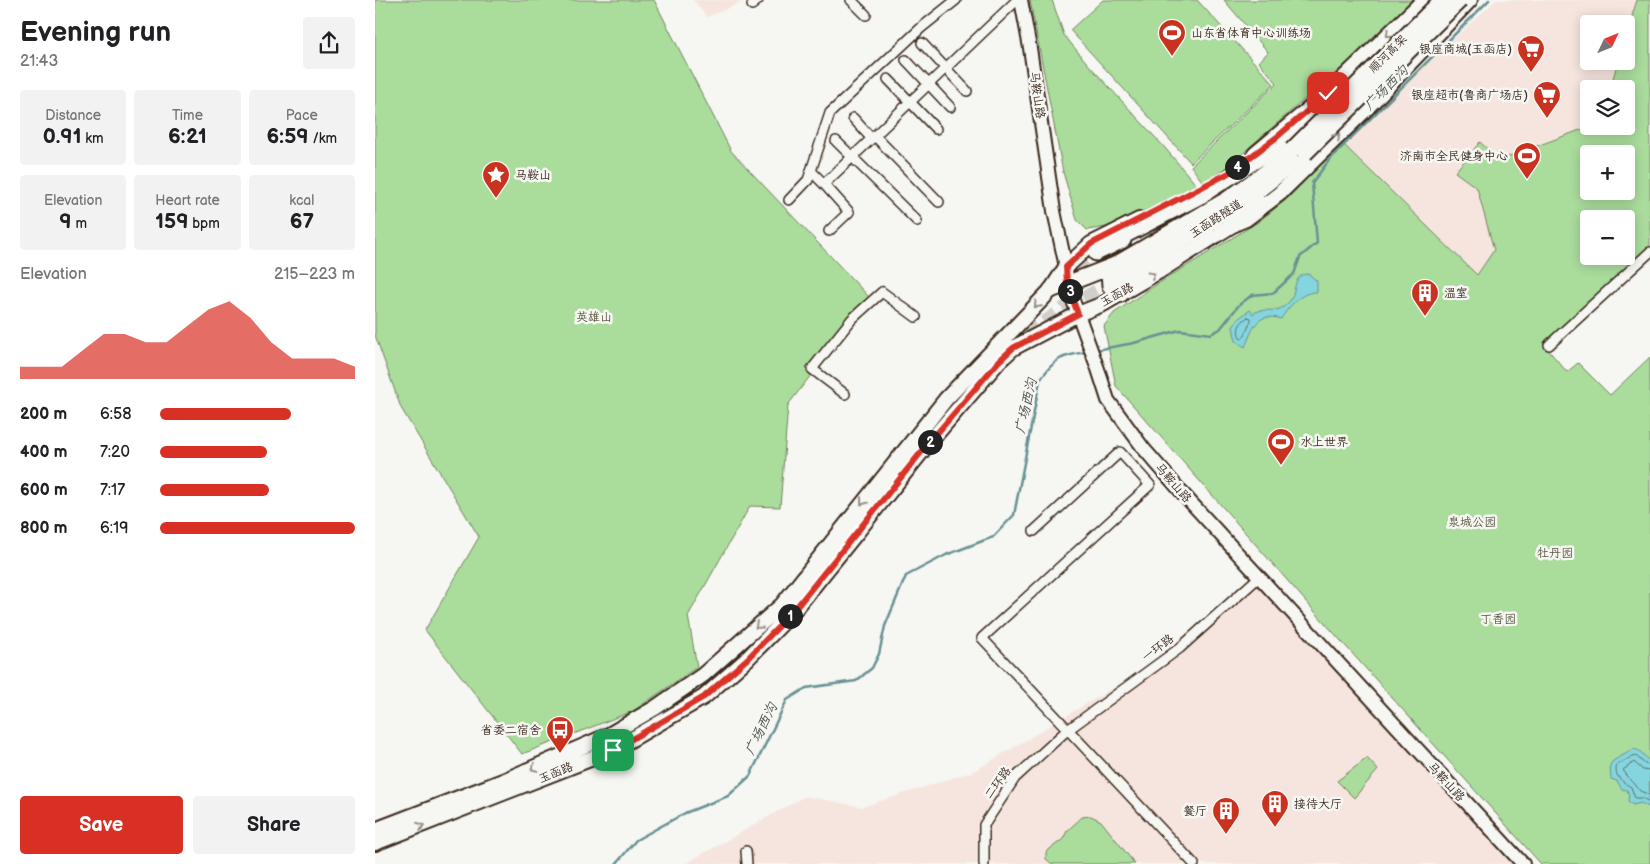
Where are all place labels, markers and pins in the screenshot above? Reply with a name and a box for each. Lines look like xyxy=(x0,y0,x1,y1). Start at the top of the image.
sports icon: 山东省体育中心训练场 xyxy=(1157,18,1187,57)
place label: 山东省体育中心训练场 xyxy=(1191,26,1311,41)
supermarket icon: 银座商城(玉函店) xyxy=(1516,34,1546,73)
place label: 银座商城(玉函店) xyxy=(1419,42,1512,57)
pin xyxy=(1307,72,1349,114)
supermarket icon: 银座超市(鲁商广场店) xyxy=(1532,80,1562,119)
place label: 银座超市(鲁商广场店) xyxy=(1411,88,1528,103)
sports icon: 济南市全民健身中心 xyxy=(1512,141,1542,180)
place label: 济南市全民健身中心 xyxy=(1400,149,1508,164)
pin: 4 xyxy=(1225,154,1249,180)
place icon: 马鞍山 xyxy=(481,160,511,199)
place label: 马鞍山 xyxy=(515,168,551,183)
pin: 3 xyxy=(1057,278,1083,304)
building icon: 温室 xyxy=(1410,278,1440,317)
place label: 温室 xyxy=(1444,286,1468,301)
sports icon: 水上世界 xyxy=(1266,427,1296,466)
pin: 2 xyxy=(917,430,943,454)
place label: 水上世界 xyxy=(1300,435,1348,450)
pin: 1 xyxy=(777,604,803,628)
bus stop icon: 省委二宿舍 xyxy=(545,715,575,754)
place label: 省委二宿舍 xyxy=(481,723,541,738)
pin xyxy=(592,729,634,771)
building icon: 接待大厅 xyxy=(1260,789,1290,828)
building icon: 餐厅 xyxy=(1211,796,1241,835)
place label: 接待大厅 xyxy=(1294,797,1342,812)
place label: 餐厅 xyxy=(1183,804,1207,819)

